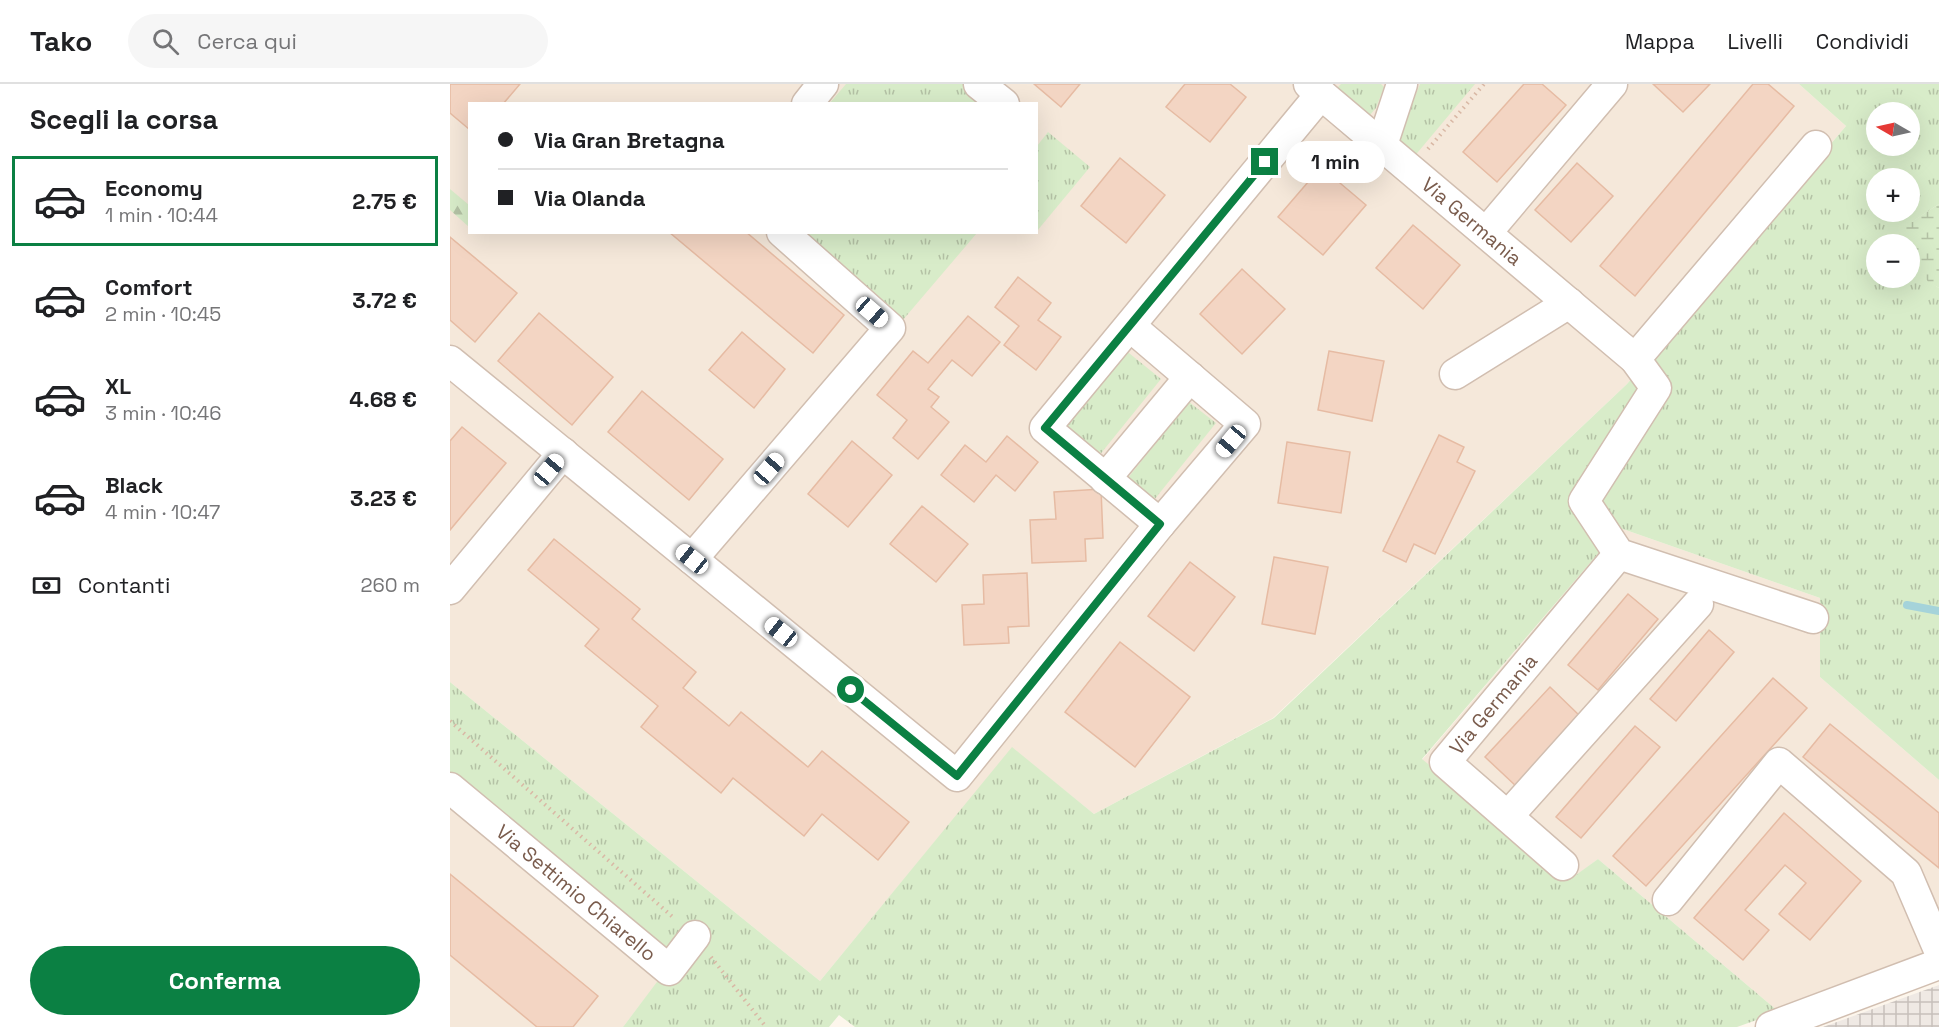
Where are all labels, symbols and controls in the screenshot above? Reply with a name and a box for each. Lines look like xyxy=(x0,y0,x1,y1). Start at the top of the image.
search box xyxy=(128,14,548,68)
text: Tako xyxy=(30,23,92,59)
icon: search xyxy=(149,25,182,58)
text: Cerca qui xyxy=(197,27,297,55)
text: Mappa xyxy=(1625,28,1694,55)
text: Livelli xyxy=(1727,28,1783,55)
text: Condividi xyxy=(1816,28,1909,55)
text: Scegli la corsa xyxy=(30,102,218,137)
north arrow xyxy=(1866,102,1920,156)
map controls xyxy=(1866,102,1920,288)
text: Via Gran Bretagna xyxy=(534,126,725,154)
callout: 1 min xyxy=(1286,141,1385,183)
route end xyxy=(1251,148,1278,175)
text: 1 min xyxy=(1311,149,1360,175)
button: + xyxy=(1866,168,1920,222)
street label: Via Germania xyxy=(1416,171,1528,271)
icon: car xyxy=(33,174,87,228)
text: Economy xyxy=(105,174,203,202)
text: Via Olanda xyxy=(534,184,646,212)
text: 2.75 € xyxy=(352,187,417,215)
text: 1 min · 10:44 xyxy=(105,202,218,228)
button: − xyxy=(1866,234,1920,288)
icon: car xyxy=(33,273,87,327)
text: Comfort xyxy=(105,273,193,301)
text: 3.72 € xyxy=(352,286,417,314)
car xyxy=(853,293,891,331)
text: 2 min · 10:45 xyxy=(105,301,221,327)
icon: car xyxy=(33,372,87,426)
text: XL xyxy=(105,372,131,400)
text: 4.68 € xyxy=(349,385,417,413)
text: 3 min · 10:46 xyxy=(105,400,222,426)
car xyxy=(1213,421,1249,461)
car xyxy=(531,450,567,490)
car xyxy=(750,450,788,488)
icon: car xyxy=(33,471,87,525)
text: Black xyxy=(105,471,163,499)
text: 3.23 € xyxy=(350,484,417,512)
text: 4 min · 10:47 xyxy=(105,499,220,525)
car xyxy=(672,541,712,577)
icon: cash xyxy=(30,569,63,602)
text: Contanti xyxy=(78,571,170,599)
text: 260 m xyxy=(361,572,420,598)
car xyxy=(761,614,801,650)
street label: Via Germania xyxy=(1444,648,1543,760)
route start xyxy=(837,676,864,703)
street label: Via Settimio Chiarello xyxy=(491,819,662,967)
button: Conferma xyxy=(30,946,420,1015)

